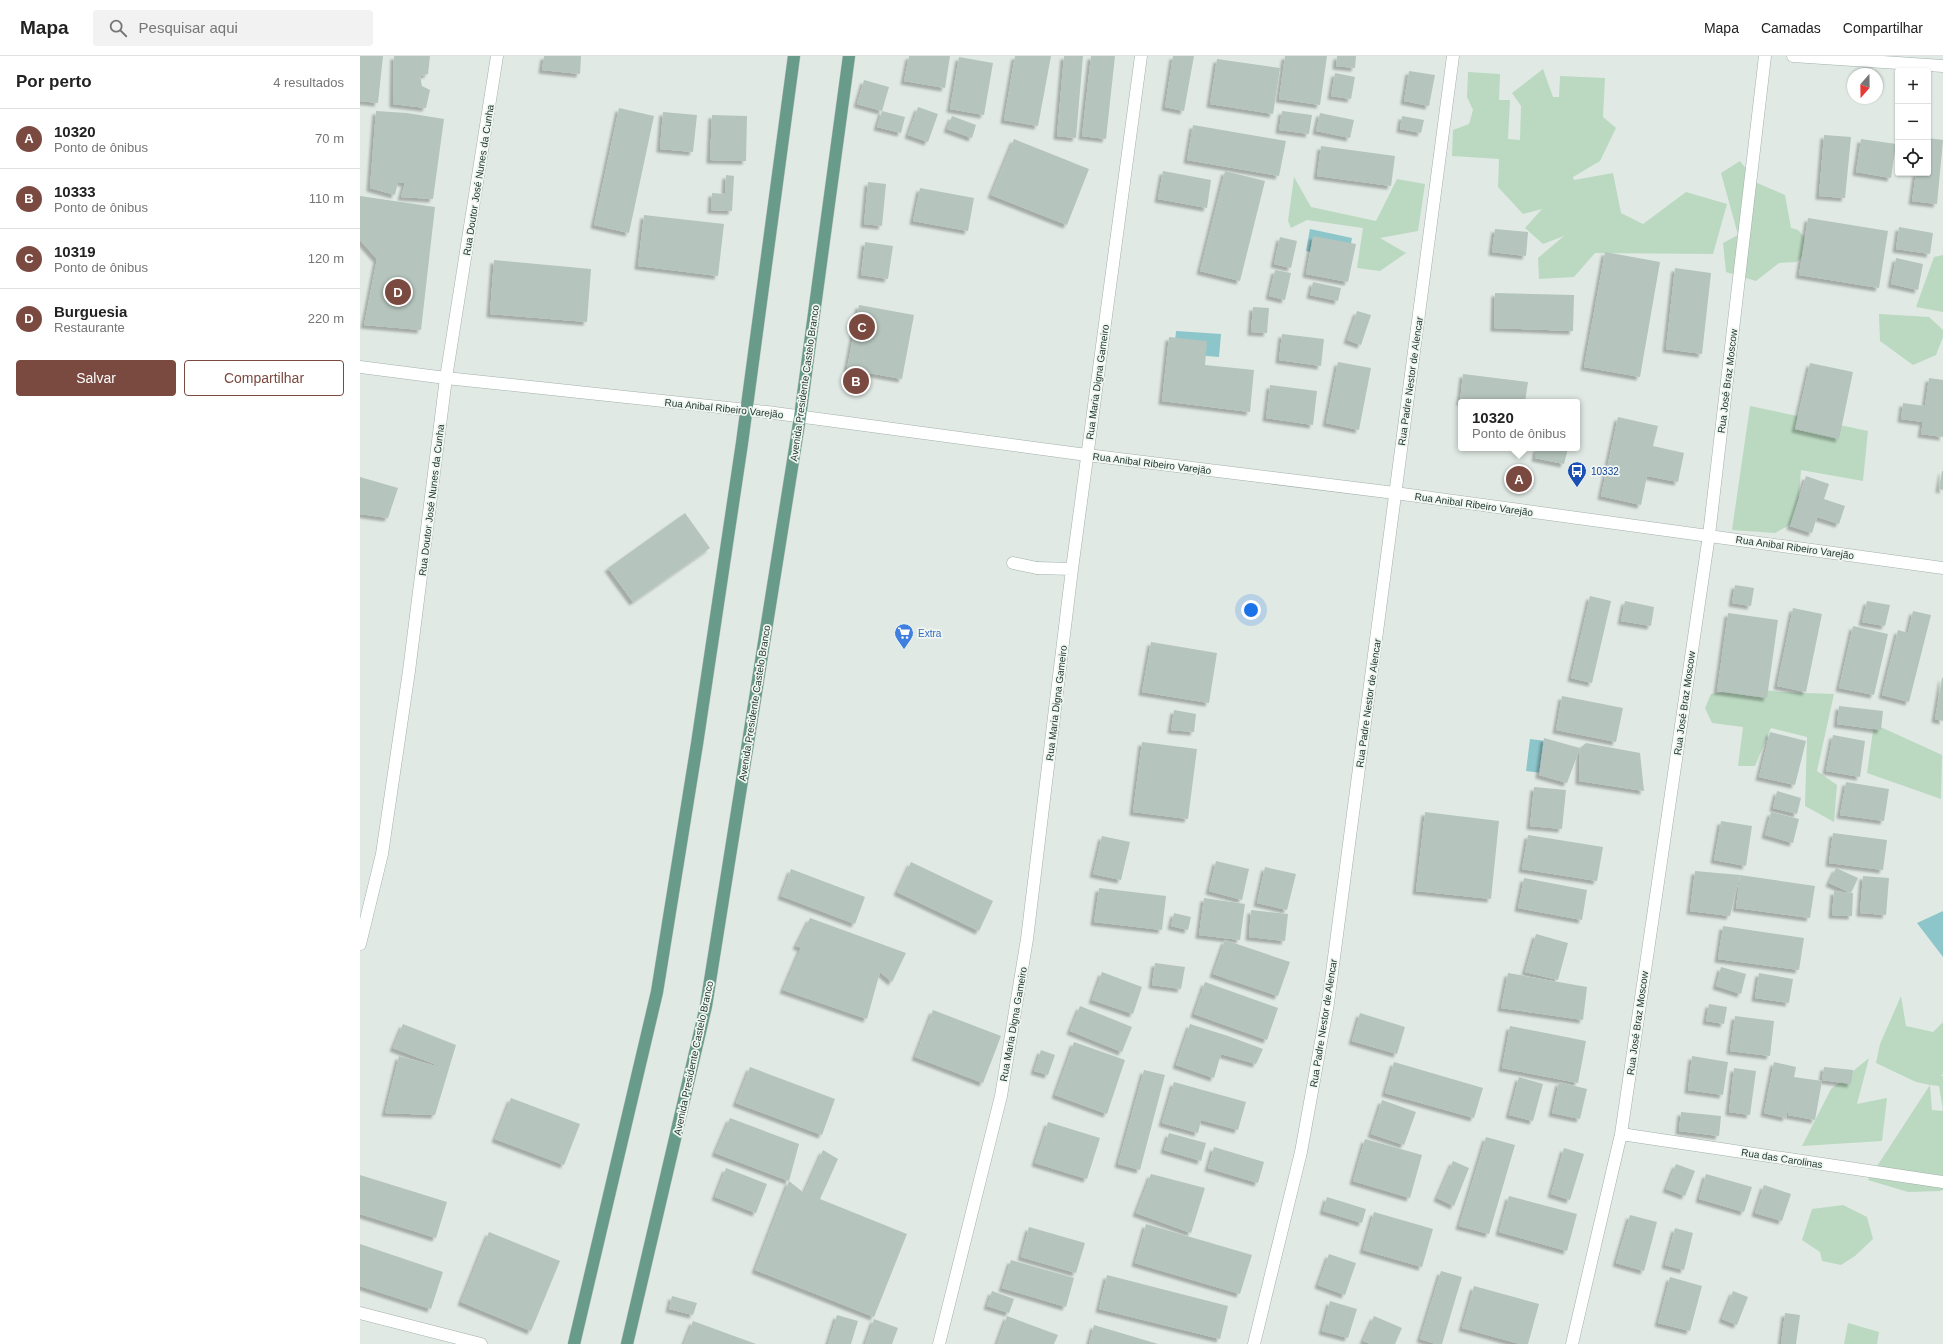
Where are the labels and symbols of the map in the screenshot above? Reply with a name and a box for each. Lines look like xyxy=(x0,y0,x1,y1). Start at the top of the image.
north arrow xyxy=(1847,68,1883,104)
street label: Rua Doutor José Nunes da Cunha xyxy=(461,103,496,256)
pin: D xyxy=(385,277,411,307)
street label: Avenida Presidente Castelo Branco xyxy=(788,304,821,462)
pin: C xyxy=(849,312,875,342)
street label: Rua Padre Nestor de Alencar xyxy=(1396,315,1425,446)
street label: Rua Maria Digna Gameiro xyxy=(1084,323,1111,440)
street label: Rua José Braz Moscow xyxy=(1716,327,1739,434)
pin: B xyxy=(843,366,869,396)
street label: Rua Anibal Ribeiro Varejão xyxy=(664,397,784,420)
street label: Rua Doutor José Nunes da Cunha xyxy=(417,423,446,577)
street label: Rua Anibal Ribeiro Varejão xyxy=(1092,451,1212,476)
bus stop icon: 10332 xyxy=(1566,460,1588,488)
pin: A xyxy=(1506,464,1532,494)
place label: 10332 xyxy=(1591,466,1619,477)
street label: Rua Anibal Ribeiro Varejão xyxy=(1414,491,1534,518)
street label: Rua Anibal Ribeiro Varejão xyxy=(1735,534,1855,561)
your location xyxy=(1241,600,1261,620)
supermarket icon: Extra xyxy=(893,622,915,650)
street label: Avenida Presidente Castelo Branco xyxy=(737,624,772,782)
place label: Extra xyxy=(918,628,942,639)
street label: Rua Padre Nestor de Alencar xyxy=(1354,637,1383,768)
street label: Rua Maria Digna Gameiro xyxy=(1044,644,1069,761)
street label: Rua José Braz Moscow xyxy=(1672,650,1697,756)
street label: Rua Padre Nestor de Alencar xyxy=(1308,957,1339,1088)
street label: Rua Maria Digna Gameiro xyxy=(998,966,1029,1082)
street label: Rua José Braz Moscow xyxy=(1625,970,1650,1076)
street label: Avenida Presidente Castelo Branco xyxy=(672,979,715,1136)
street label: Rua das Carolinas xyxy=(1740,1147,1823,1170)

